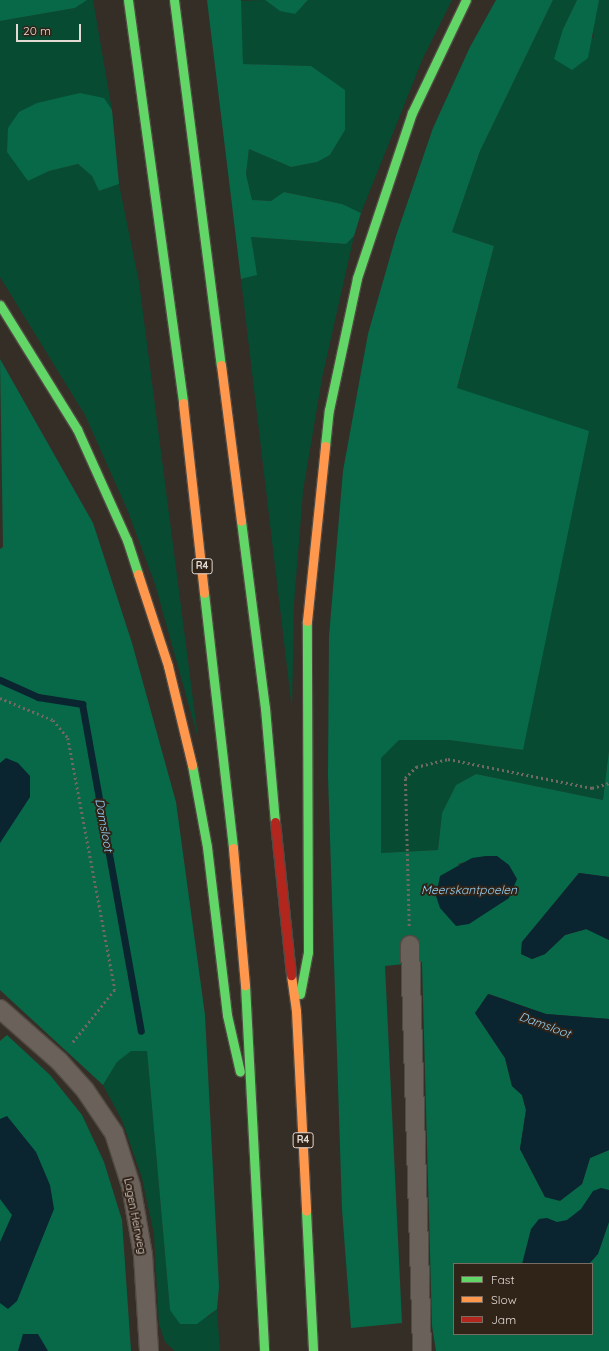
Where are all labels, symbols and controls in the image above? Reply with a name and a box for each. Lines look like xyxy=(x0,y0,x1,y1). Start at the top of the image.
scale bar xyxy=(18,16,83,42)
text: 20 m xyxy=(23,23,51,38)
road number: R4 xyxy=(191,558,213,574)
water label: Damsloot xyxy=(92,797,116,853)
water label: Meerskantpoelen xyxy=(421,883,517,897)
water label: Damsloot xyxy=(517,1009,573,1041)
road number: R4 xyxy=(292,1132,314,1148)
street label: Lagen Heirweg xyxy=(121,1177,149,1255)
legend xyxy=(453,1263,593,1335)
text: Fast xyxy=(491,1272,515,1287)
text: Slow xyxy=(491,1292,517,1307)
text: Jam xyxy=(491,1312,516,1327)

